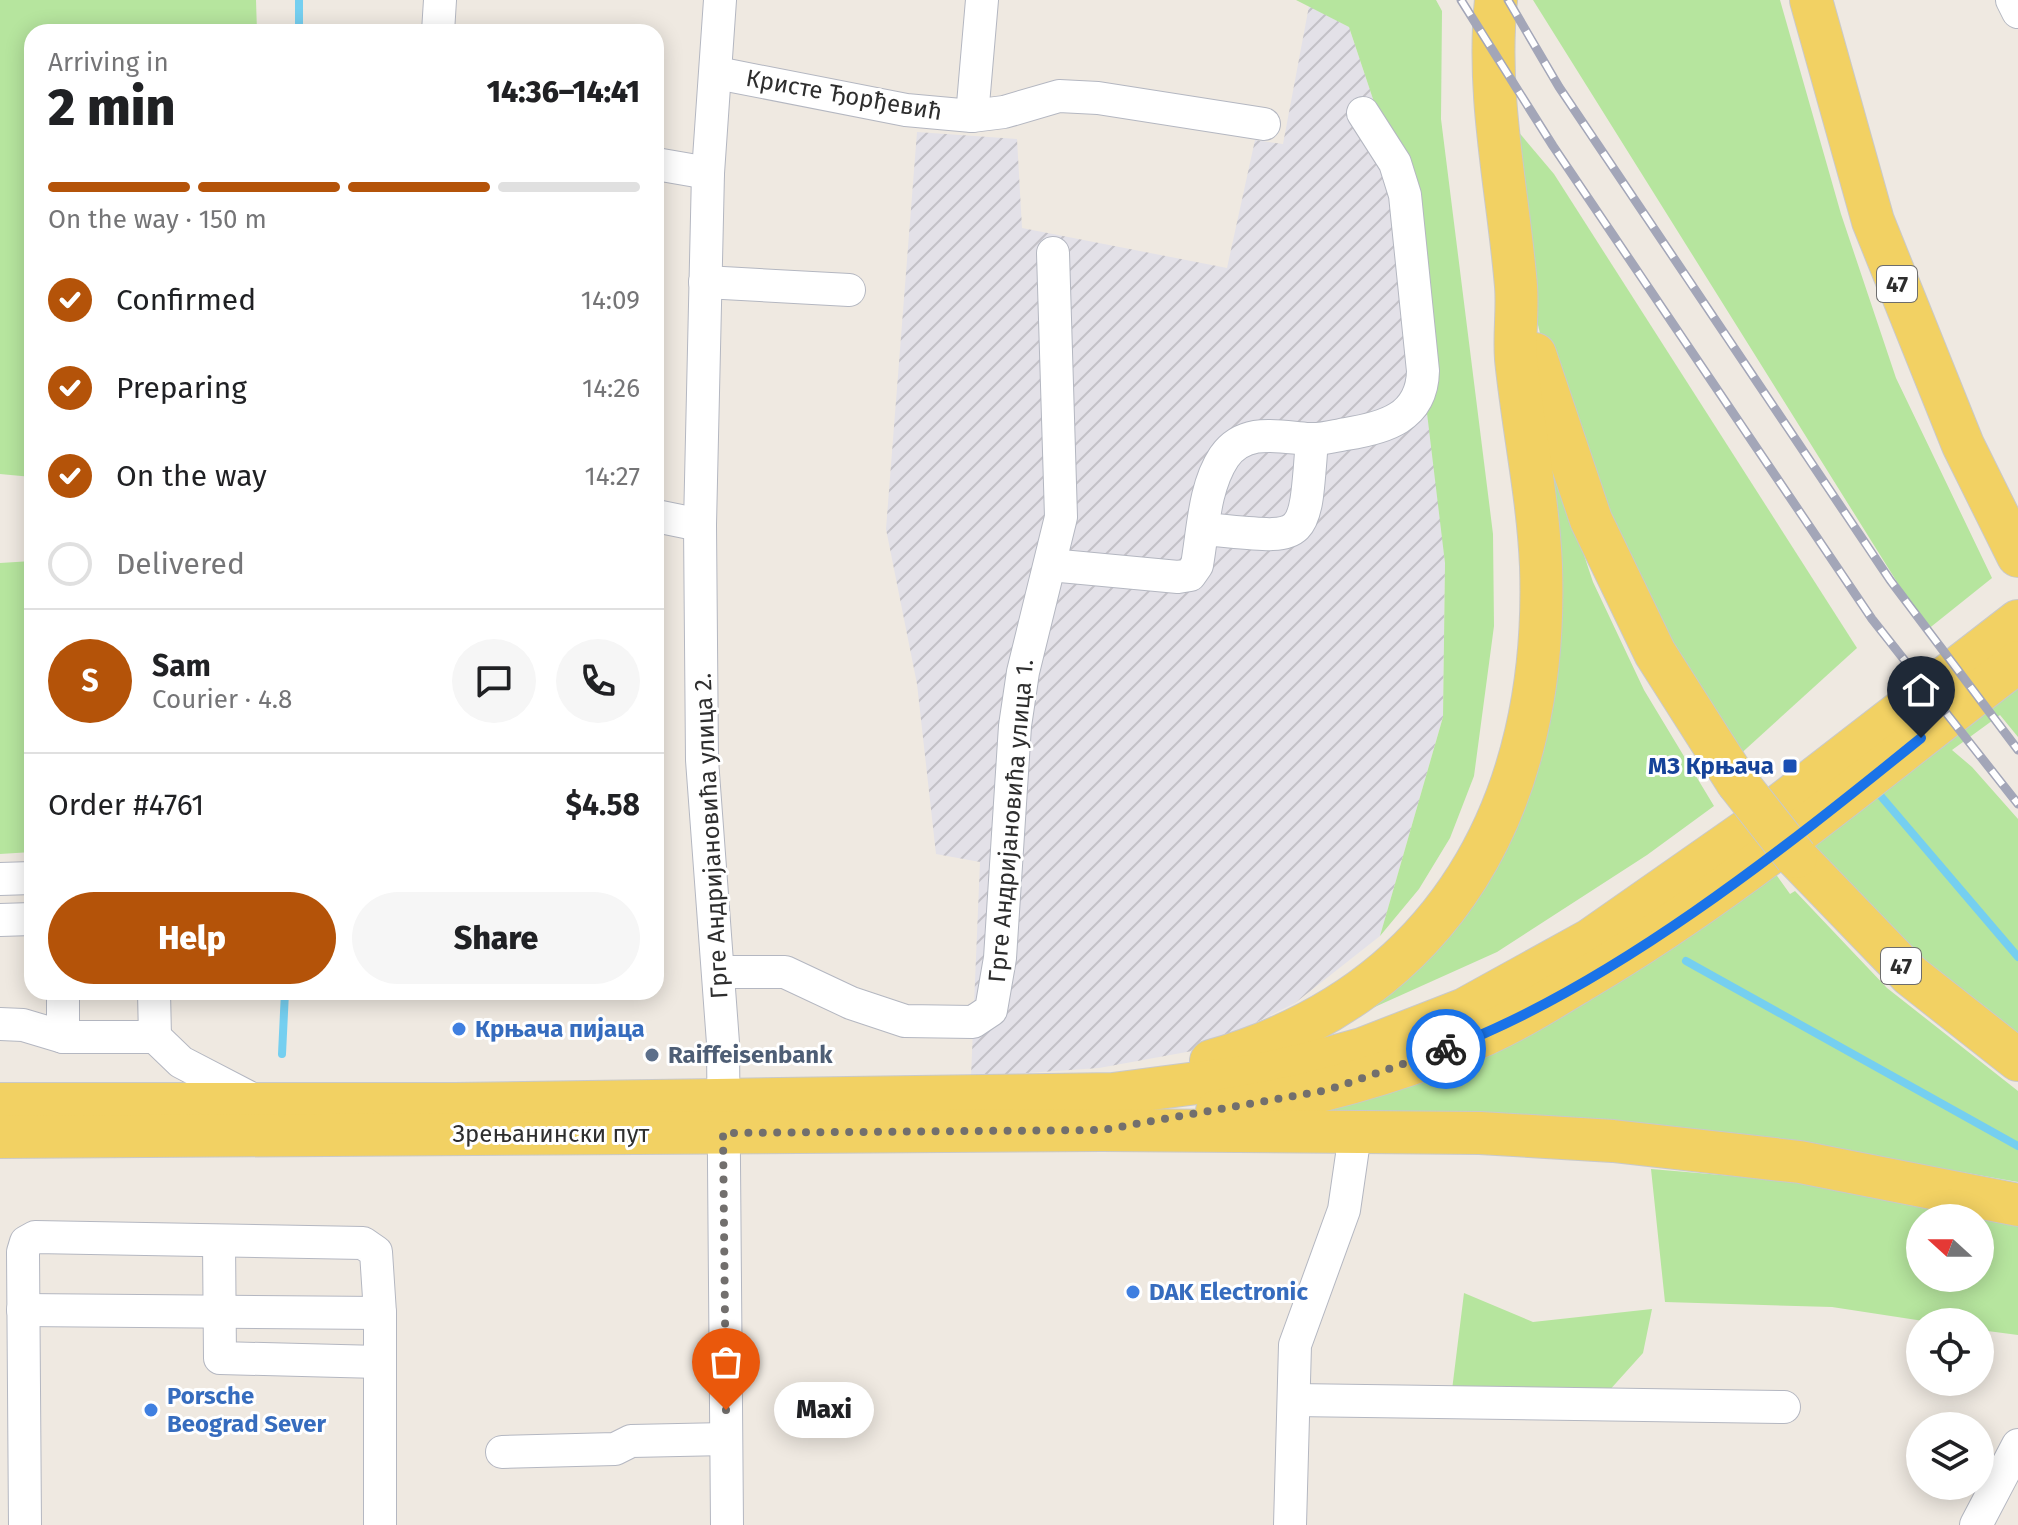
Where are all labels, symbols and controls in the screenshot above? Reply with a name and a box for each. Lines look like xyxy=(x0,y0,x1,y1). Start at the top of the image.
text: Arriving in xyxy=(48,47,169,78)
street label: Кристе Ђорђевић xyxy=(744,64,944,126)
text: 14:36–14:41 xyxy=(487,74,640,110)
text: 2 min xyxy=(48,76,175,139)
text: On the way · 150 m xyxy=(48,204,267,235)
road number: 47 xyxy=(1877,266,1917,302)
icon: check xyxy=(48,278,92,322)
text: Confirmed xyxy=(116,282,256,318)
text: 14:09 xyxy=(581,285,640,316)
icon: check xyxy=(48,366,92,410)
text: Preparing xyxy=(116,370,247,406)
text: 14:26 xyxy=(582,373,640,404)
icon: check xyxy=(48,454,92,498)
text: On the way xyxy=(116,458,267,494)
text: 14:27 xyxy=(585,461,640,492)
text: Delivered xyxy=(116,546,245,582)
button: chat xyxy=(452,639,536,723)
button: phone xyxy=(556,639,640,723)
text: Sam xyxy=(152,648,211,684)
pin xyxy=(1887,656,1955,738)
street label: Грге Андријановића улица 1. xyxy=(983,658,1039,984)
text: S xyxy=(81,663,99,699)
icon: home xyxy=(1899,668,1943,712)
street label: Грге Андријановића улица 2. xyxy=(688,672,734,1000)
text: Courier · 4.8 xyxy=(152,684,292,715)
place label: МЗ Крњача xyxy=(1648,752,1774,780)
marker: МЗ Крњача xyxy=(1781,757,1799,775)
text: Order #4761 xyxy=(48,787,204,823)
text: $4.58 xyxy=(566,787,640,823)
button: Help xyxy=(48,892,336,984)
button: Share xyxy=(352,892,640,984)
road number: 47 xyxy=(1881,948,1921,984)
courier xyxy=(1406,1009,1486,1089)
place label: Крњача пијаца xyxy=(475,1015,645,1043)
marker: Крњача пијаца xyxy=(450,1020,468,1038)
icon: bike xyxy=(1424,1027,1468,1071)
place label: Raiffeisenbank xyxy=(668,1041,833,1069)
marker: Raiffeisenbank xyxy=(643,1046,661,1064)
street label: Зрењанински пут xyxy=(453,1120,650,1148)
north arrow xyxy=(1906,1204,1994,1292)
map controls xyxy=(1906,1204,1994,1500)
place label: DAK Electronic xyxy=(1149,1278,1308,1306)
marker: DAK Electronic xyxy=(1124,1283,1142,1301)
button: locate xyxy=(1906,1308,1994,1396)
pin xyxy=(692,1328,760,1410)
icon: bag xyxy=(704,1340,748,1384)
place label: Porsche Beograd Sever xyxy=(167,1382,326,1438)
callout: Maxi xyxy=(774,1382,874,1438)
text: Maxi xyxy=(796,1394,852,1425)
marker: Porsche Beograd Sever xyxy=(142,1401,160,1419)
button: layers xyxy=(1906,1412,1994,1500)

